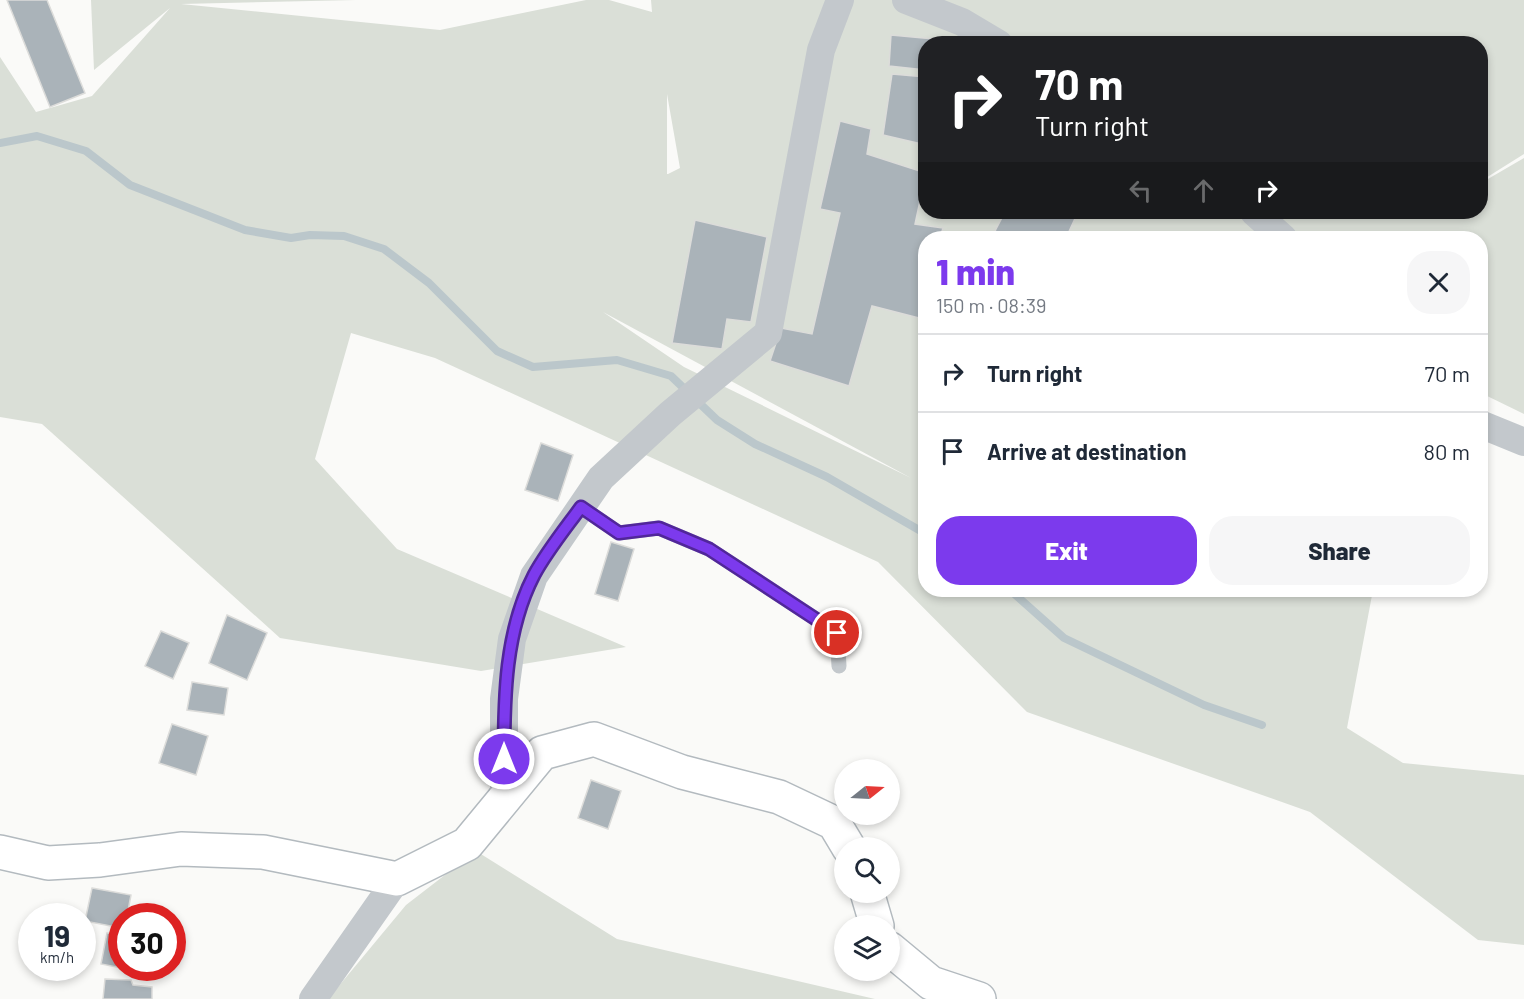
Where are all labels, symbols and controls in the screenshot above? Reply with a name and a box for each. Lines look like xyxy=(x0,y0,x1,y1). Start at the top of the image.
text: 70 m xyxy=(1035,58,1123,108)
icon: right xyxy=(936,60,1014,138)
text: Turn right xyxy=(1035,109,1149,141)
icon: left xyxy=(1124,174,1157,207)
icon: ahead xyxy=(1187,174,1220,207)
icon: right xyxy=(1250,174,1283,207)
text: 1 min xyxy=(936,249,1015,292)
button: close xyxy=(1407,251,1470,314)
text: 150 m · 08:39 xyxy=(936,293,1047,317)
icon: right xyxy=(936,357,969,390)
text: Turn right xyxy=(987,360,1082,386)
text: 70 m xyxy=(1425,360,1470,386)
icon: arrive xyxy=(936,435,969,468)
text: Arrive at destination xyxy=(987,438,1186,464)
text: 80 m xyxy=(1424,438,1470,464)
button: Exit xyxy=(936,516,1197,585)
button: Share xyxy=(1209,516,1470,585)
pin xyxy=(811,607,862,658)
icon: arrive xyxy=(820,616,853,649)
position arrow xyxy=(472,727,536,791)
north arrow xyxy=(834,759,900,825)
map controls xyxy=(834,759,900,981)
button: search xyxy=(834,837,900,903)
speed limit sign: 30 xyxy=(108,903,186,981)
button: layers xyxy=(834,915,900,981)
text: 19 xyxy=(44,917,70,953)
text: km/h xyxy=(40,948,74,966)

